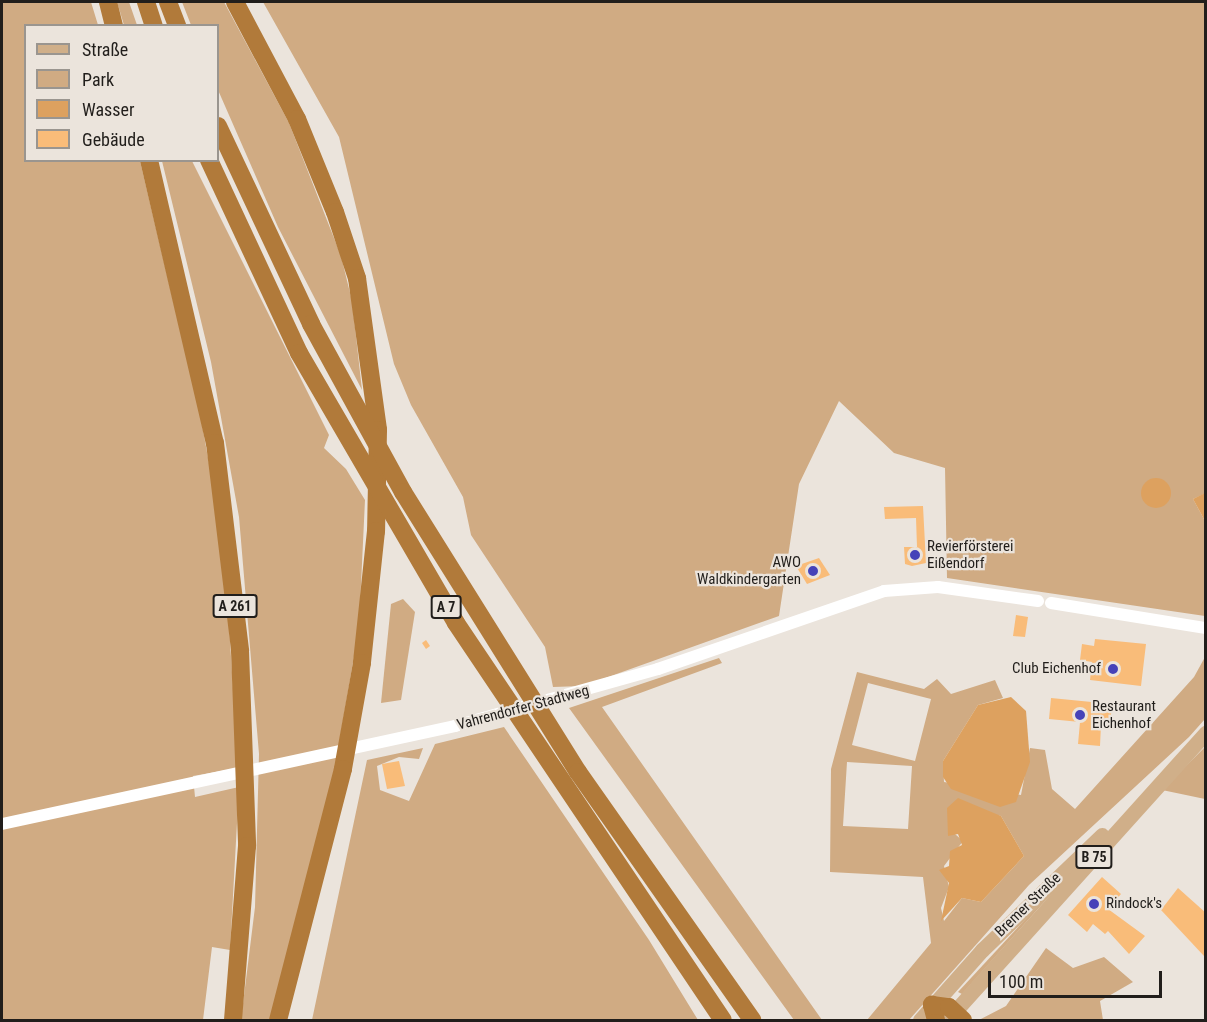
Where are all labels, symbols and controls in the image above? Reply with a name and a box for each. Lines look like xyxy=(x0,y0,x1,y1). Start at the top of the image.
legend xyxy=(24,24,219,162)
text: Straße xyxy=(82,39,128,60)
text: Park xyxy=(82,69,114,90)
text: Wasser xyxy=(82,99,134,120)
text: Gebäude xyxy=(82,129,145,150)
place label: Revierförsterei Eißendorf xyxy=(927,537,1014,572)
marker: Revierförsterei Eißendorf xyxy=(908,548,922,562)
place label: AWO Waldkindergarten xyxy=(697,553,801,588)
marker: AWO Waldkindergarten xyxy=(806,564,820,578)
road number: A 261 xyxy=(212,595,258,617)
road number: A 7 xyxy=(430,596,462,618)
place label: Club Eichenhof xyxy=(1012,660,1101,678)
marker: Club Eichenhof xyxy=(1106,662,1120,676)
street label: Vahrendorfer Stadtweg xyxy=(455,682,591,734)
place label: Restaurant Eichenhof xyxy=(1092,697,1156,732)
marker: Restaurant Eichenhof xyxy=(1073,708,1087,722)
road number: B 75 xyxy=(1074,846,1114,868)
street label: Bremer Straße xyxy=(991,869,1065,941)
place label: Rindock's xyxy=(1106,895,1162,913)
marker: Rindock's xyxy=(1087,897,1101,911)
scale bar xyxy=(991,959,1165,997)
text: 100 m xyxy=(999,971,1043,992)

